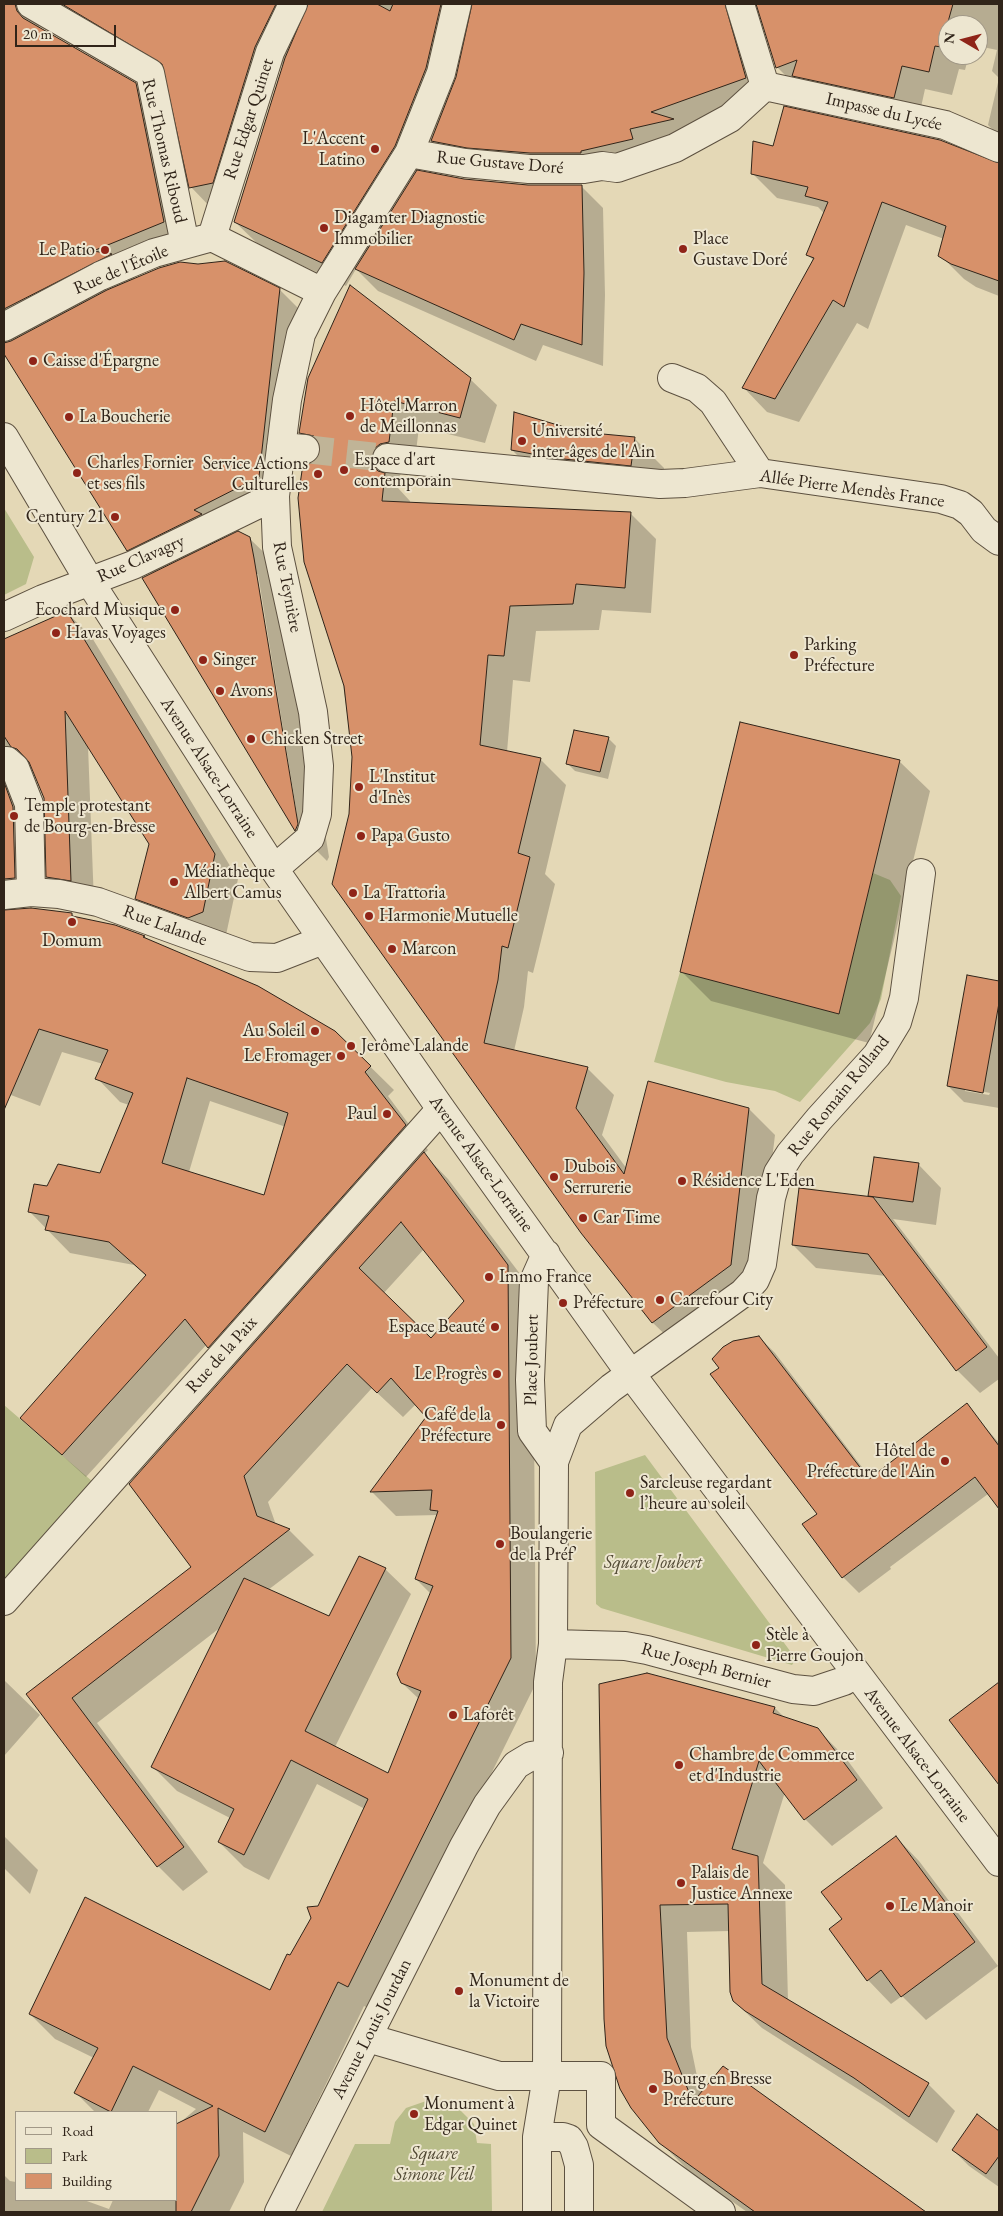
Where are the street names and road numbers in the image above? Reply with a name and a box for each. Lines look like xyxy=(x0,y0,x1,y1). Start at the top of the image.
street label: Rue Edgar Quinet xyxy=(219,56,279,182)
street label: Rue Thomas Riboud xyxy=(137,77,191,225)
street label: Impasse du Lycée xyxy=(824,88,944,136)
street label: Rue Gustave Doré xyxy=(436,147,564,179)
street label: Rue de l'Étoile xyxy=(70,240,172,300)
street label: Allée Pierre Mendès France xyxy=(758,465,946,513)
street label: Rue Clavagry xyxy=(94,530,188,588)
street label: Rue Teynière xyxy=(268,540,306,634)
street label: Avenue Alsace-Lorraine xyxy=(155,694,263,842)
street label: Rue Lalande xyxy=(120,901,210,951)
street label: Rue Romain Rolland xyxy=(784,1031,894,1161)
street label: Avenue Alsace-Lorraine xyxy=(424,1092,538,1236)
street label: Rue de la Paix xyxy=(182,1312,262,1398)
street label: Place Joubert xyxy=(520,1314,544,1406)
street label: Rue Joseph Bernier xyxy=(639,1638,773,1694)
street label: Avenue Alsace-Lorraine xyxy=(859,1683,975,1827)
street label: Avenue Louis Jourdan xyxy=(327,1955,417,2103)

